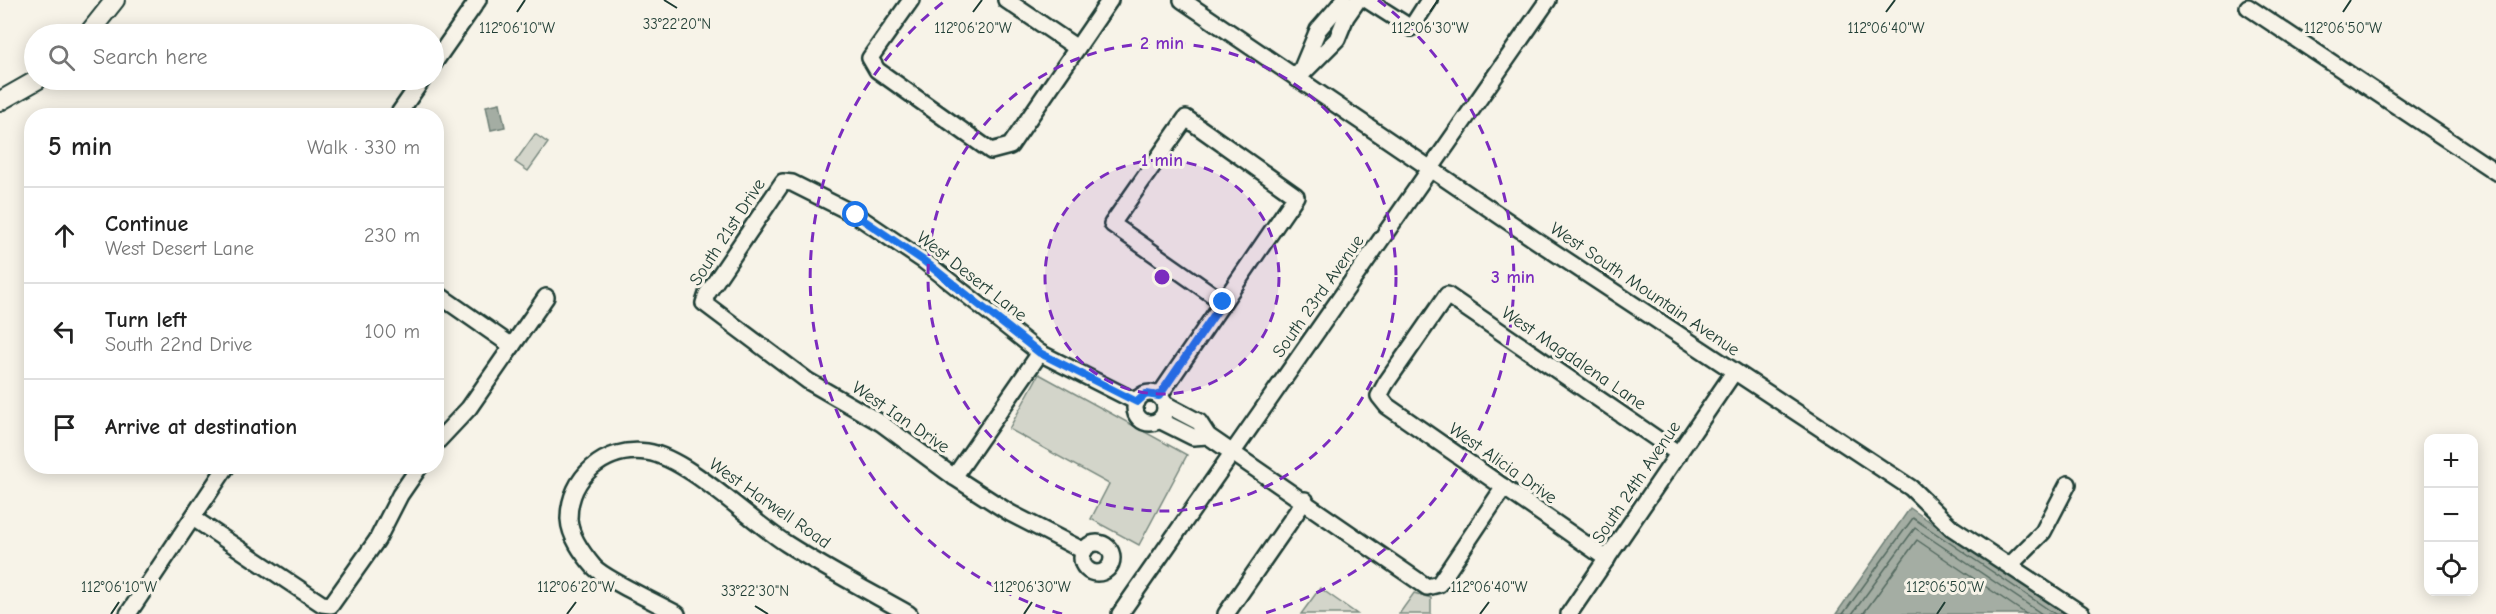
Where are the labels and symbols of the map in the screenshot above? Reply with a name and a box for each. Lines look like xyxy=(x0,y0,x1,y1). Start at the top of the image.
text: 33°22'20"N xyxy=(643,15,711,33)
text: 112°06'10"W xyxy=(479,19,555,37)
text: 112°06'20"W xyxy=(934,19,1012,37)
text: 112°06'30"W xyxy=(1391,19,1469,37)
text: 112°06'40"W xyxy=(1847,19,1925,37)
text: 112°06'50"W xyxy=(2304,19,2382,37)
text: 2 min xyxy=(1140,33,1184,54)
text: 1 min xyxy=(1141,150,1183,171)
street label: South 21st Drive xyxy=(685,175,770,290)
route start xyxy=(842,201,868,227)
street label: West South Mountain Avenue xyxy=(1546,218,1743,361)
street label: West Desert Lane xyxy=(912,227,1031,326)
street label: South 23rd Avenue xyxy=(1268,231,1369,362)
centre of rings xyxy=(1152,267,1172,287)
text: 3 min xyxy=(1491,267,1535,288)
route end xyxy=(1209,288,1235,314)
street label: West Magdalena Lane xyxy=(1497,302,1650,415)
street label: West Ian Drive xyxy=(848,377,953,458)
street label: South 24th Avenue xyxy=(1588,417,1685,547)
street label: West Alicia Drive xyxy=(1445,418,1561,509)
street label: West Harwell Road xyxy=(705,454,835,553)
text: 112°06'10"W xyxy=(81,578,157,596)
text: 112°06'20"W xyxy=(537,578,615,596)
text: 112°06'30"W xyxy=(993,578,1071,596)
text: 112°06'40"W xyxy=(1450,578,1528,596)
text: 112°06'50"W xyxy=(1906,578,1984,596)
text: 33°22'30"N xyxy=(721,582,789,600)

